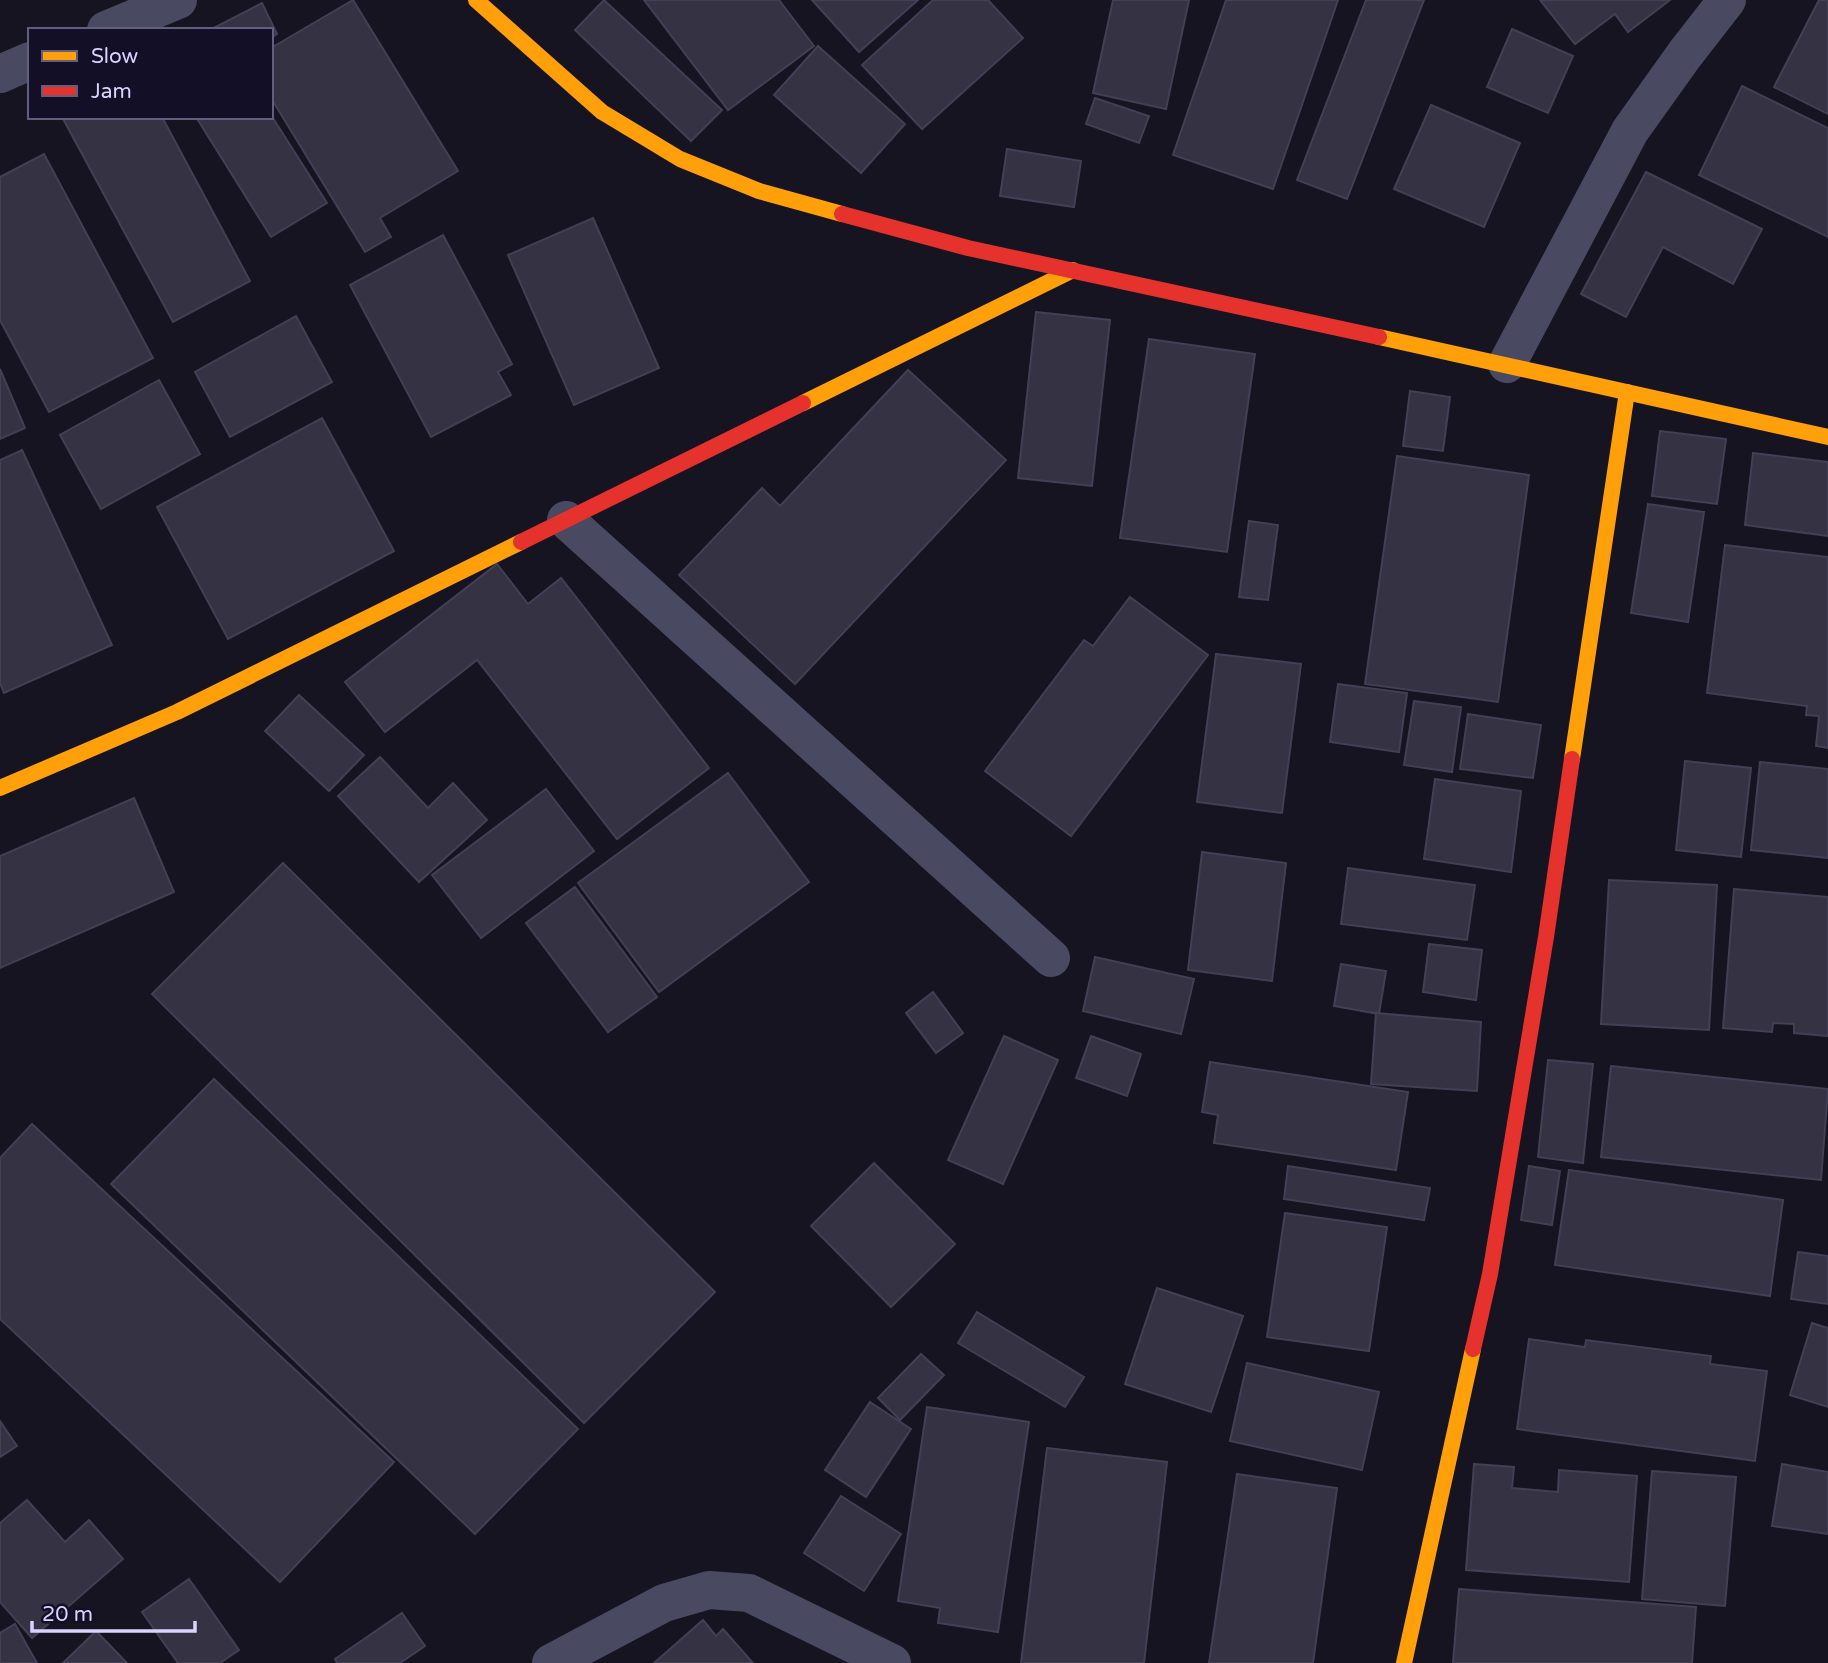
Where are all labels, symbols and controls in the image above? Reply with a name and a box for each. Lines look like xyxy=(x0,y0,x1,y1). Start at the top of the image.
legend xyxy=(28,28,273,119)
text: Slow xyxy=(91,44,139,69)
text: Jam xyxy=(91,79,132,104)
scale bar xyxy=(32,1590,194,1634)
text: 20 m xyxy=(42,1602,93,1627)

